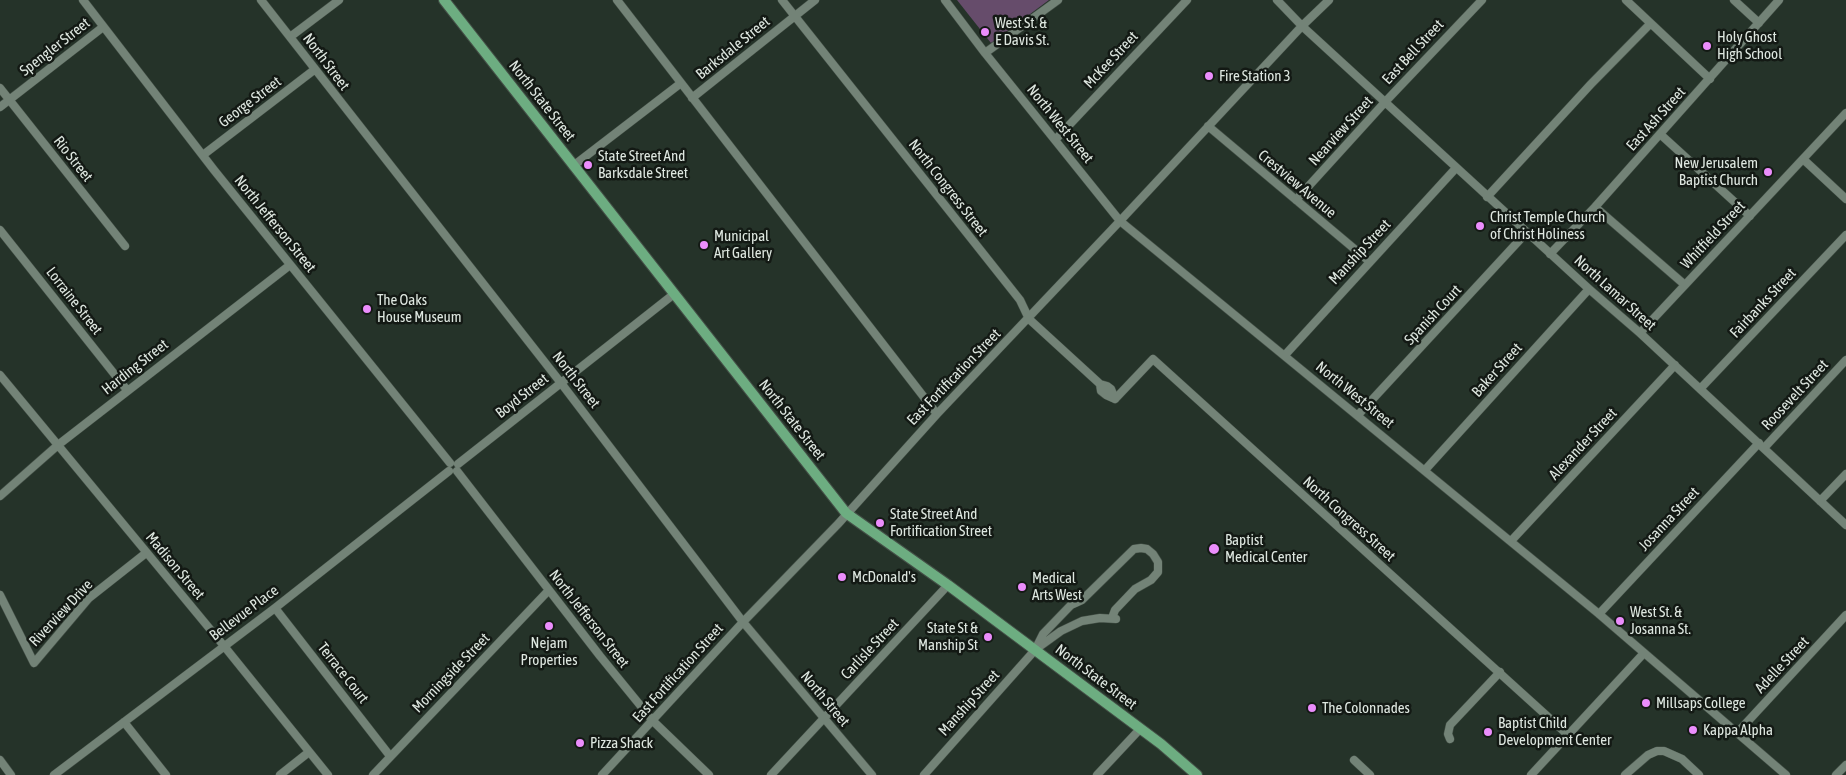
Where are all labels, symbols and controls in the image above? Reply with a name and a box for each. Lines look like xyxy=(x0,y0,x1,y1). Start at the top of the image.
street label: Barksdale Street xyxy=(692,13,774,83)
street label: Spengler Street xyxy=(16,14,94,80)
place label: West St. & E Davis St. xyxy=(995,14,1049,49)
street label: East Bell Street xyxy=(1379,16,1447,88)
marker: West St. & E Davis St. xyxy=(979,26,991,38)
street label: McKee Street xyxy=(1080,28,1142,92)
place label: Holy Ghost High School xyxy=(1717,28,1782,63)
street label: North Street xyxy=(299,30,353,94)
marker: Holy Ghost High School xyxy=(1701,40,1713,52)
street label: North State Street xyxy=(505,57,579,145)
place label: Fire Station 3 xyxy=(1219,67,1291,85)
marker: Fire Station 3 xyxy=(1203,70,1215,82)
street label: George Street xyxy=(215,73,285,131)
street label: North West Street xyxy=(1023,81,1097,167)
street label: East Ash Street xyxy=(1623,83,1689,155)
street label: Nearview Street xyxy=(1305,93,1377,169)
street label: Rio Street xyxy=(50,133,96,185)
street label: North Congress Street xyxy=(905,136,991,240)
street label: Crestview Avenue xyxy=(1254,146,1340,222)
place label: State Street And Barksdale Street xyxy=(598,147,688,182)
place label: New Jerusalem Baptist Church xyxy=(1674,154,1758,189)
marker: State Street And Barksdale Street xyxy=(582,159,594,171)
marker: New Jerusalem Baptist Church xyxy=(1762,166,1774,178)
street label: North Jefferson Street xyxy=(230,172,320,276)
street label: Whitfield Street xyxy=(1677,197,1749,273)
place label: Christ Temple Church of Christ Holiness xyxy=(1490,208,1605,243)
street label: Manship Street xyxy=(1325,216,1395,288)
marker: Christ Temple Church of Christ Holiness xyxy=(1474,220,1486,232)
place label: Municipal Art Gallery xyxy=(714,227,772,262)
marker: Municipal Art Gallery xyxy=(698,239,710,251)
street label: North Lamar Street xyxy=(1570,252,1660,334)
street label: Lorraine Street xyxy=(42,264,106,338)
street label: Fairbanks Street xyxy=(1726,264,1800,342)
street label: Spanish Court xyxy=(1401,281,1465,349)
place label: The Oaks House Museum xyxy=(377,291,462,326)
marker: The Oaks House Museum xyxy=(361,303,373,315)
street label: East Fortification Street xyxy=(903,325,1005,429)
street label: Harding Street xyxy=(98,335,172,399)
street label: Baker Street xyxy=(1468,339,1526,401)
street label: North Street xyxy=(548,348,604,412)
street label: Roosevelt Street xyxy=(1758,356,1832,434)
street label: North West Street xyxy=(1312,358,1398,432)
street label: Boyd Street xyxy=(492,370,552,422)
street label: North State Street xyxy=(755,376,829,464)
street label: Alexander Street xyxy=(1545,404,1621,484)
street label: North Congress Street xyxy=(1299,473,1399,565)
street label: Josanna Street xyxy=(1635,483,1703,555)
place label: State Street And Fortification Street xyxy=(890,505,992,540)
marker: State Street And Fortification Street xyxy=(874,517,886,529)
street label: Madison Street xyxy=(142,529,208,603)
place label: Baptist Medical Center xyxy=(1225,531,1307,566)
marker: Baptist Medical Center xyxy=(1207,542,1221,556)
street label: North Jefferson Street xyxy=(545,566,633,672)
place label: McDonald's xyxy=(852,568,916,586)
place label: Medical Arts West xyxy=(1032,569,1082,604)
marker: McDonald's xyxy=(836,571,848,583)
street label: Riverview Drive xyxy=(26,576,96,650)
street label: Bellevue Place xyxy=(206,581,282,645)
marker: Medical Arts West xyxy=(1016,581,1028,593)
place label: West St. & Josanna St. xyxy=(1630,603,1691,638)
street label: Carlisle Street xyxy=(837,615,903,683)
marker: West St. & Josanna St. xyxy=(1614,615,1626,627)
place label: State St & Manship St xyxy=(918,619,978,654)
marker: Nejam Properties xyxy=(543,620,555,632)
street label: East Fortification Street xyxy=(629,620,727,726)
street label: Morningside Street xyxy=(409,629,493,717)
marker: State St & Manship St xyxy=(982,631,994,643)
street label: Adelle Street xyxy=(1751,633,1813,697)
place label: Nejam Properties xyxy=(521,634,577,669)
street label: Terrace Court xyxy=(314,639,372,707)
street label: North State Street xyxy=(1052,641,1140,713)
street label: Manship Street xyxy=(935,666,1003,740)
street label: North Street xyxy=(797,668,853,730)
place label: Millsaps College xyxy=(1656,694,1746,712)
marker: Millsaps College xyxy=(1640,697,1652,709)
place label: The Colonnades xyxy=(1322,699,1410,717)
marker: The Colonnades xyxy=(1306,702,1318,714)
place label: Baptist Child Development Center xyxy=(1498,714,1611,749)
place label: Kappa Alpha xyxy=(1703,721,1773,739)
marker: Kappa Alpha xyxy=(1687,724,1699,736)
marker: Baptist Child Development Center xyxy=(1482,726,1494,738)
place label: Pizza Shack xyxy=(590,734,653,752)
marker: Pizza Shack xyxy=(574,737,586,749)

